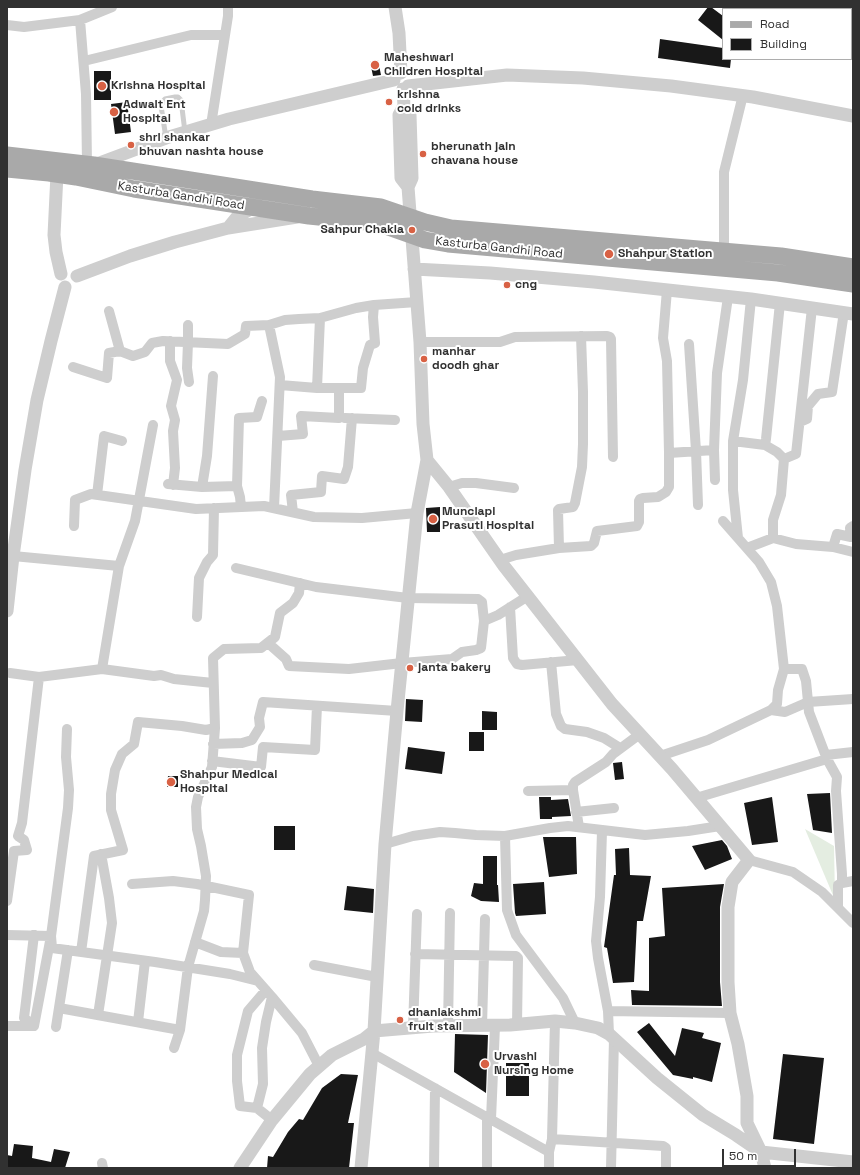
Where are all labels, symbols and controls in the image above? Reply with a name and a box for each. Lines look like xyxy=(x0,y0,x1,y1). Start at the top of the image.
legend xyxy=(722,8,852,60)
text: Road xyxy=(760,16,789,32)
text: Building xyxy=(760,36,807,52)
place label: Maheshwari Children Hospital xyxy=(384,51,483,79)
marker: Maheshwari Children Hospital xyxy=(369,59,381,71)
place label: Krishna Hospital xyxy=(111,79,205,93)
marker: Krishna Hospital xyxy=(96,80,108,92)
place label: krishna cold drinks xyxy=(397,88,461,116)
marker: krishna cold drinks xyxy=(384,97,394,107)
place label: Adwait Ent Hospital xyxy=(123,98,186,126)
marker: Adwait Ent Hospital xyxy=(108,106,120,118)
place label: shri shankar bhuvan nashta house xyxy=(139,131,264,159)
marker: shri shankar bhuvan nashta house xyxy=(126,140,136,150)
place label: bherunath jain chavana house xyxy=(431,140,518,168)
marker: bherunath jain chavana house xyxy=(418,149,428,159)
street label: Kasturba Gandhi Road xyxy=(117,179,245,213)
place label: Sahpur Chakla xyxy=(321,223,404,237)
marker: Sahpur Chakla xyxy=(407,225,417,235)
street label: Kasturba Gandhi Road xyxy=(435,234,563,262)
place label: Shahpur Station xyxy=(618,247,712,261)
marker: Shahpur Station xyxy=(603,248,615,260)
place label: cng xyxy=(515,278,537,292)
marker: cng xyxy=(502,280,512,290)
place label: manhar doodh ghar xyxy=(432,345,499,373)
marker: manhar doodh ghar xyxy=(419,354,429,364)
place label: Munciapl Prasuti Hospital xyxy=(442,505,534,533)
marker: Munciapl Prasuti Hospital xyxy=(427,513,439,525)
place label: janta bakery xyxy=(418,661,491,675)
marker: janta bakery xyxy=(405,663,415,673)
place label: Shahpur Medical Hospital xyxy=(180,768,277,796)
marker: Shahpur Medical Hospital xyxy=(165,776,177,788)
place label: dhanlakshmi fruit stall xyxy=(408,1006,481,1034)
marker: dhanlakshmi fruit stall xyxy=(395,1015,405,1025)
place label: Urvashi Nursing Home xyxy=(494,1050,574,1078)
marker: Urvashi Nursing Home xyxy=(479,1058,491,1070)
scale bar xyxy=(724,1141,798,1167)
text: 50 m xyxy=(729,1148,757,1164)

